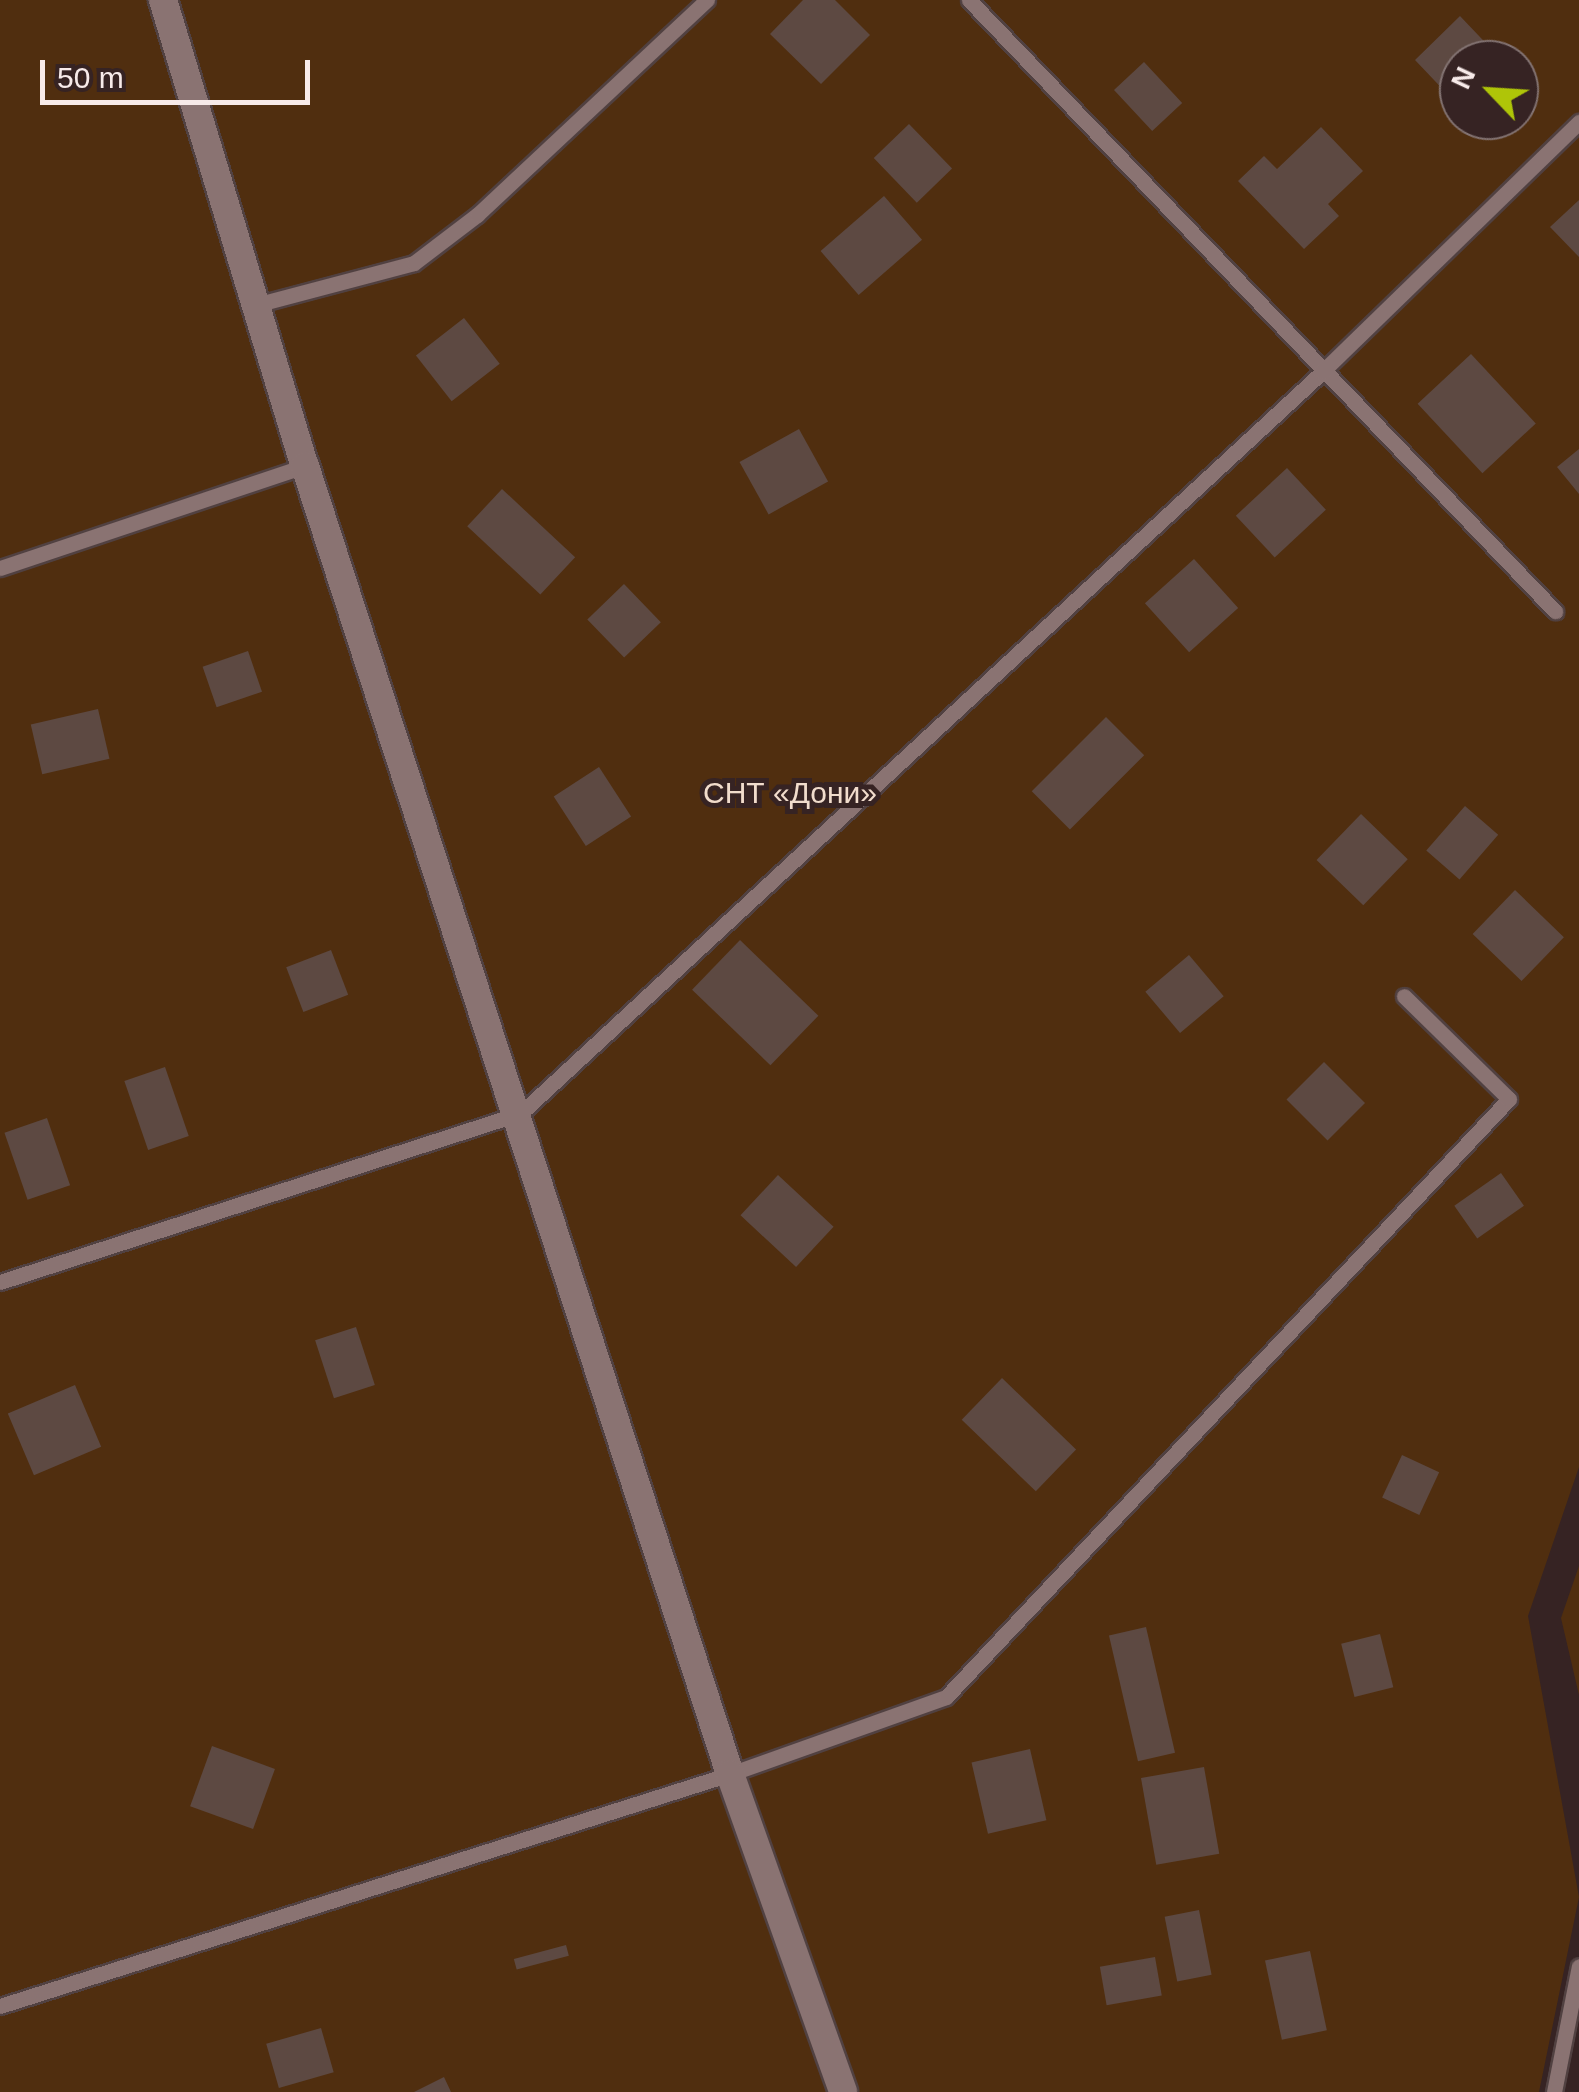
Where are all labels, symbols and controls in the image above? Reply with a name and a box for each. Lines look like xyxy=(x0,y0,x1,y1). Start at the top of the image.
scale bar xyxy=(45,40,315,102)
north arrow xyxy=(1439,40,1539,140)
text: 50 m xyxy=(57,61,124,94)
text: N xyxy=(1445,62,1481,94)
park label: СНТ «Дони» xyxy=(703,775,877,811)

